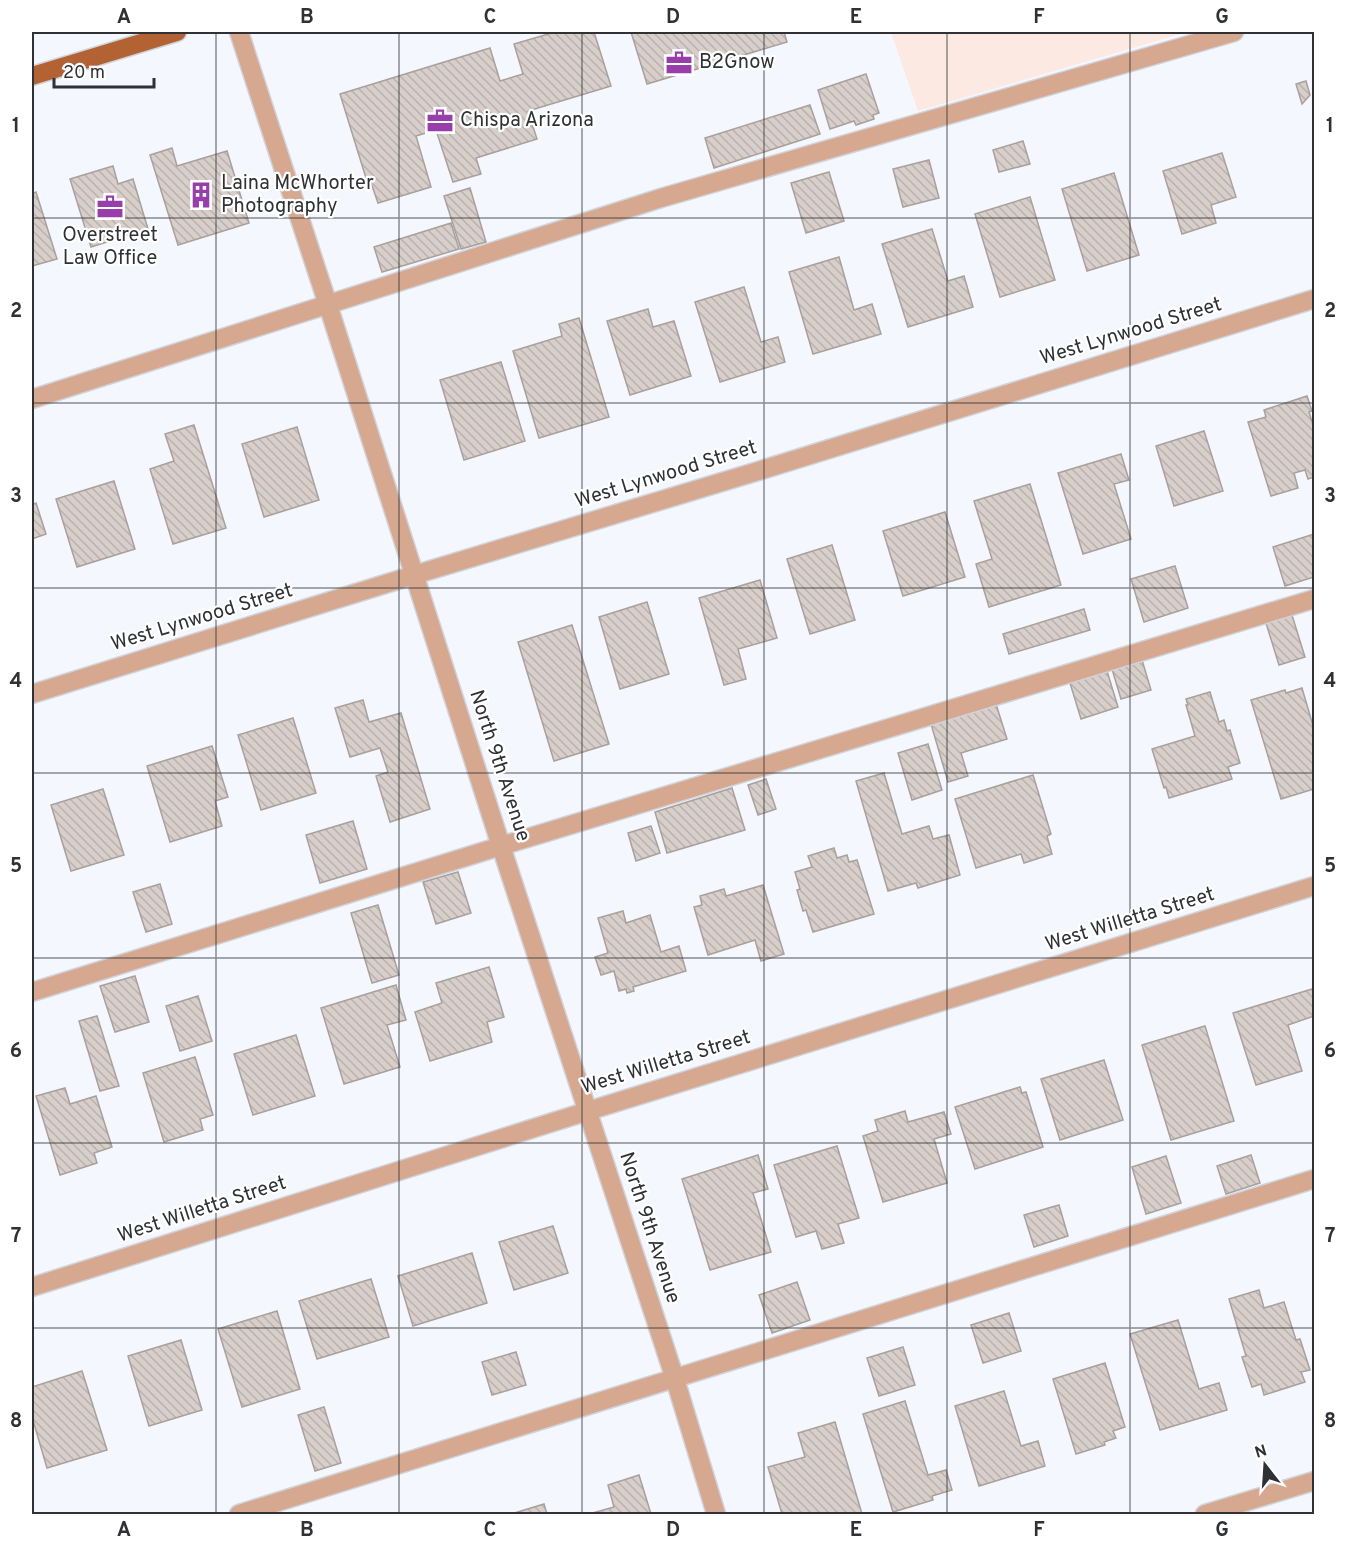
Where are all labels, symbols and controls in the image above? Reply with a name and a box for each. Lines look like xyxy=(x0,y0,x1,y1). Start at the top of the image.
text: A xyxy=(117,5,131,31)
text: B xyxy=(300,5,314,31)
text: C xyxy=(484,5,496,31)
text: D xyxy=(666,5,680,31)
text: E xyxy=(850,5,862,31)
text: F xyxy=(1033,5,1045,31)
text: G xyxy=(1215,5,1229,31)
office icon: B2Gnow xyxy=(664,48,694,78)
place label: B2Gnow xyxy=(699,50,775,76)
scale bar xyxy=(54,51,154,89)
text: 20 m xyxy=(63,62,105,85)
office icon: Chispa Arizona xyxy=(425,106,455,136)
place label: Chispa Arizona xyxy=(460,108,594,134)
text: 1 xyxy=(12,114,20,140)
text: 1 xyxy=(1326,114,1334,140)
place label: Laina McWhorter Photography xyxy=(221,171,374,220)
building icon: Laina McWhorter Photography xyxy=(186,180,216,210)
office icon: Overstreet Law Office xyxy=(95,192,125,222)
place label: Overstreet Law Office xyxy=(62,223,158,272)
street label: West Lynwood Street xyxy=(1037,292,1225,372)
text: 2 xyxy=(10,299,22,325)
text: 2 xyxy=(1324,299,1336,325)
street label: West Lynwood Street xyxy=(572,435,760,515)
text: 3 xyxy=(10,484,22,510)
text: 3 xyxy=(1324,484,1336,510)
street label: West Lynwood Street xyxy=(108,578,296,658)
text: 4 xyxy=(10,669,22,695)
text: 4 xyxy=(1324,669,1336,695)
street label: North 9th Avenue xyxy=(462,687,536,845)
text: 5 xyxy=(10,854,22,880)
text: 5 xyxy=(1324,854,1336,880)
street label: West Willetta Street xyxy=(1042,882,1218,958)
street label: West Willetta Street xyxy=(578,1025,754,1101)
text: 6 xyxy=(10,1039,22,1065)
text: 6 xyxy=(1324,1039,1336,1065)
street label: North 9th Avenue xyxy=(612,1149,686,1307)
street label: West Willetta Street xyxy=(114,1170,290,1250)
text: 7 xyxy=(11,1224,21,1250)
text: 7 xyxy=(1325,1224,1335,1250)
text: 8 xyxy=(10,1409,22,1435)
text: 8 xyxy=(1324,1409,1336,1435)
north arrow xyxy=(1235,1435,1295,1495)
text: N xyxy=(1253,1441,1270,1464)
text: A xyxy=(117,1518,131,1544)
text: B xyxy=(300,1518,314,1544)
text: C xyxy=(484,1518,496,1544)
text: D xyxy=(666,1518,680,1544)
text: E xyxy=(850,1518,862,1544)
text: F xyxy=(1033,1518,1045,1544)
text: G xyxy=(1215,1518,1229,1544)

